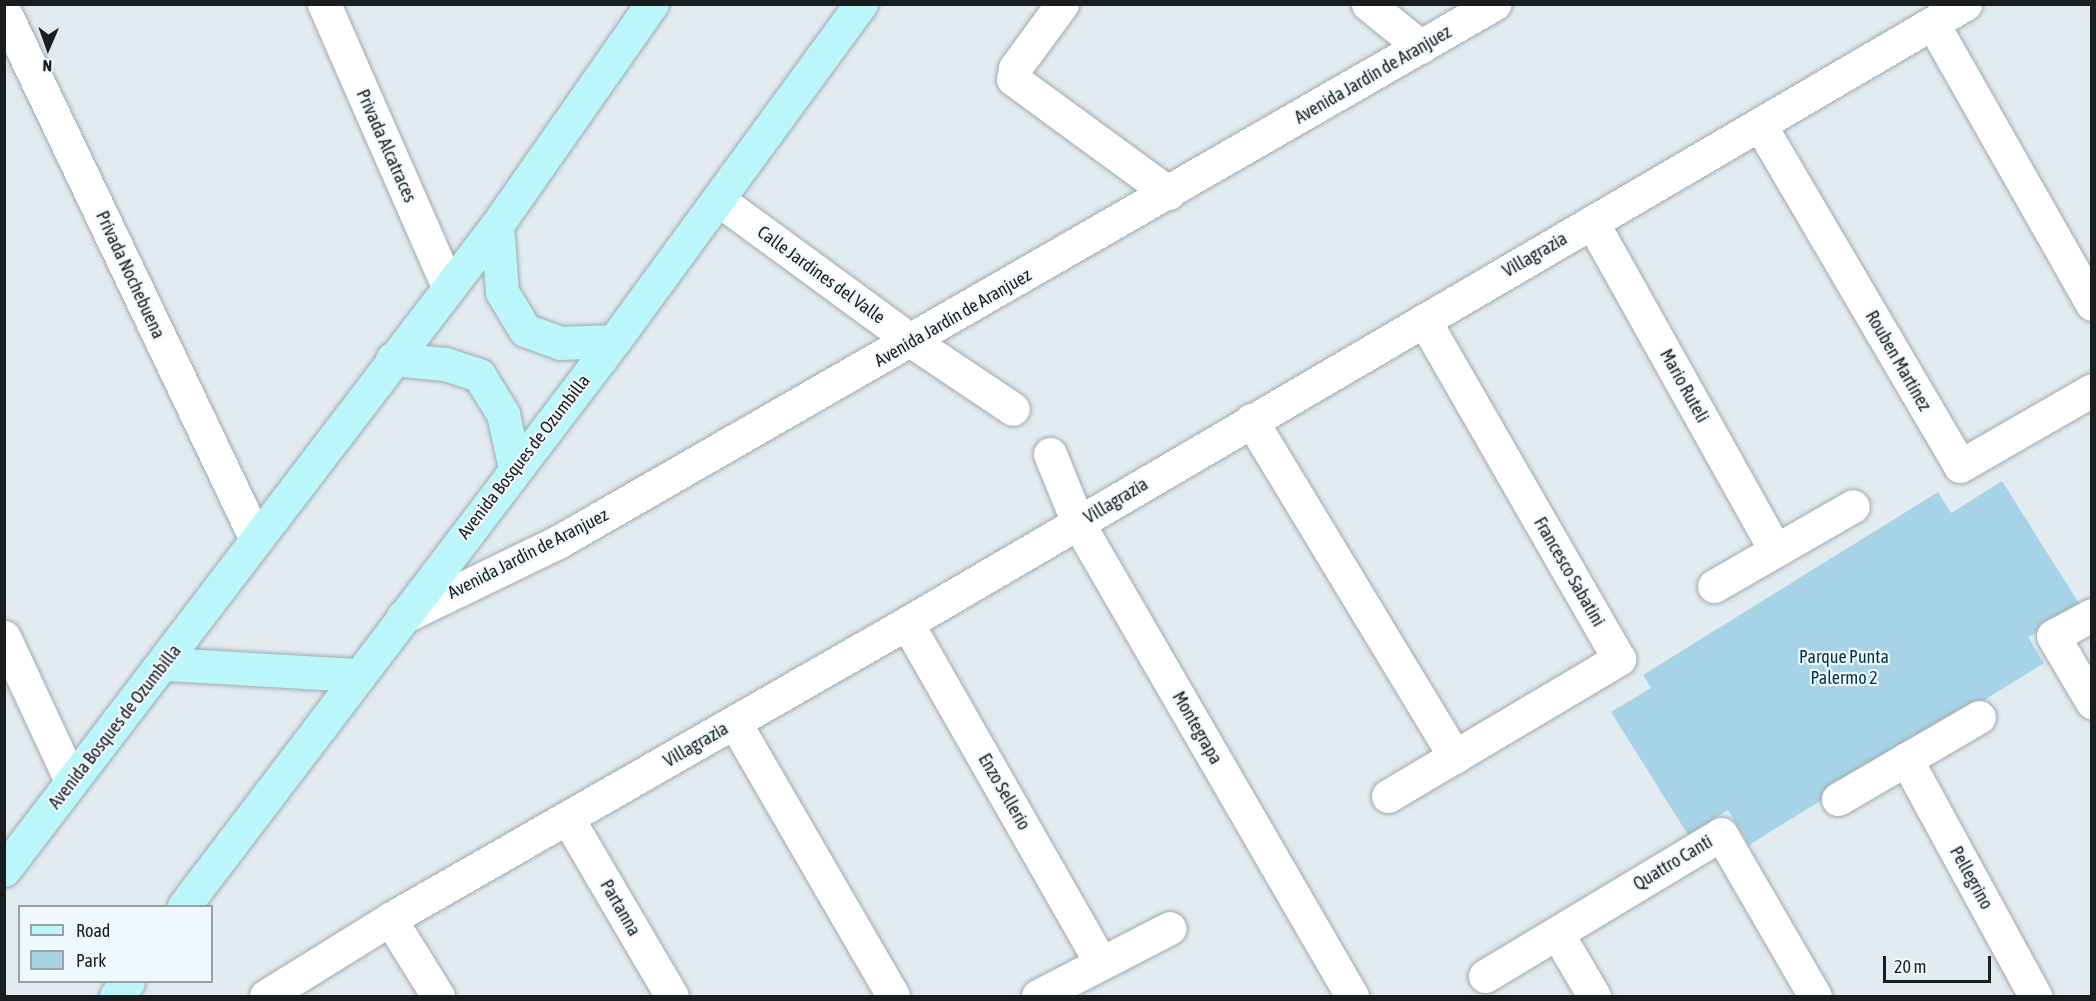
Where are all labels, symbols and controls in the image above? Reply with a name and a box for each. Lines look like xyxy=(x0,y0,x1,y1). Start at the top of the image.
north arrow xyxy=(18,18,78,78)
street label: Avenida Jardín de Aranjuez xyxy=(1291,21,1455,129)
text: N xyxy=(42,57,52,75)
street label: Privada Alcatraces xyxy=(351,86,421,206)
street label: Privada Nochebuena xyxy=(91,208,169,342)
street label: Calle Jardines del Valle xyxy=(753,221,889,329)
street label: Villagrazia xyxy=(1499,228,1571,282)
street label: Avenida Jardín de Aranjuez xyxy=(871,264,1035,372)
street label: Rouben Martínez xyxy=(1861,307,1935,415)
street label: Mario Ruteli xyxy=(1655,346,1713,426)
street label: Avenida Bosques de Ozumbilla xyxy=(453,371,595,543)
street label: Villagrazia xyxy=(1080,473,1152,529)
street label: Avenida Jardín de Aranjuez xyxy=(444,504,612,604)
street label: Francesco Sabatini xyxy=(1529,513,1609,631)
street label: Avenida Bosques de Ozumbilla xyxy=(44,641,186,813)
park label: Parque Punta Palermo 2 xyxy=(1799,647,1889,690)
street label: Montegrapa xyxy=(1168,688,1226,768)
street label: Villagrazia xyxy=(660,718,732,772)
street label: Enzo Sellerio xyxy=(973,750,1035,834)
street label: Quattro Canti xyxy=(1629,831,1717,895)
street label: Pellegrino xyxy=(1945,843,1997,913)
street label: Partanna xyxy=(595,876,645,940)
legend xyxy=(18,905,213,983)
text: Road xyxy=(76,920,110,941)
scale bar xyxy=(1886,944,1994,982)
text: Park xyxy=(76,950,106,971)
text: 20 m xyxy=(1894,956,1926,977)

